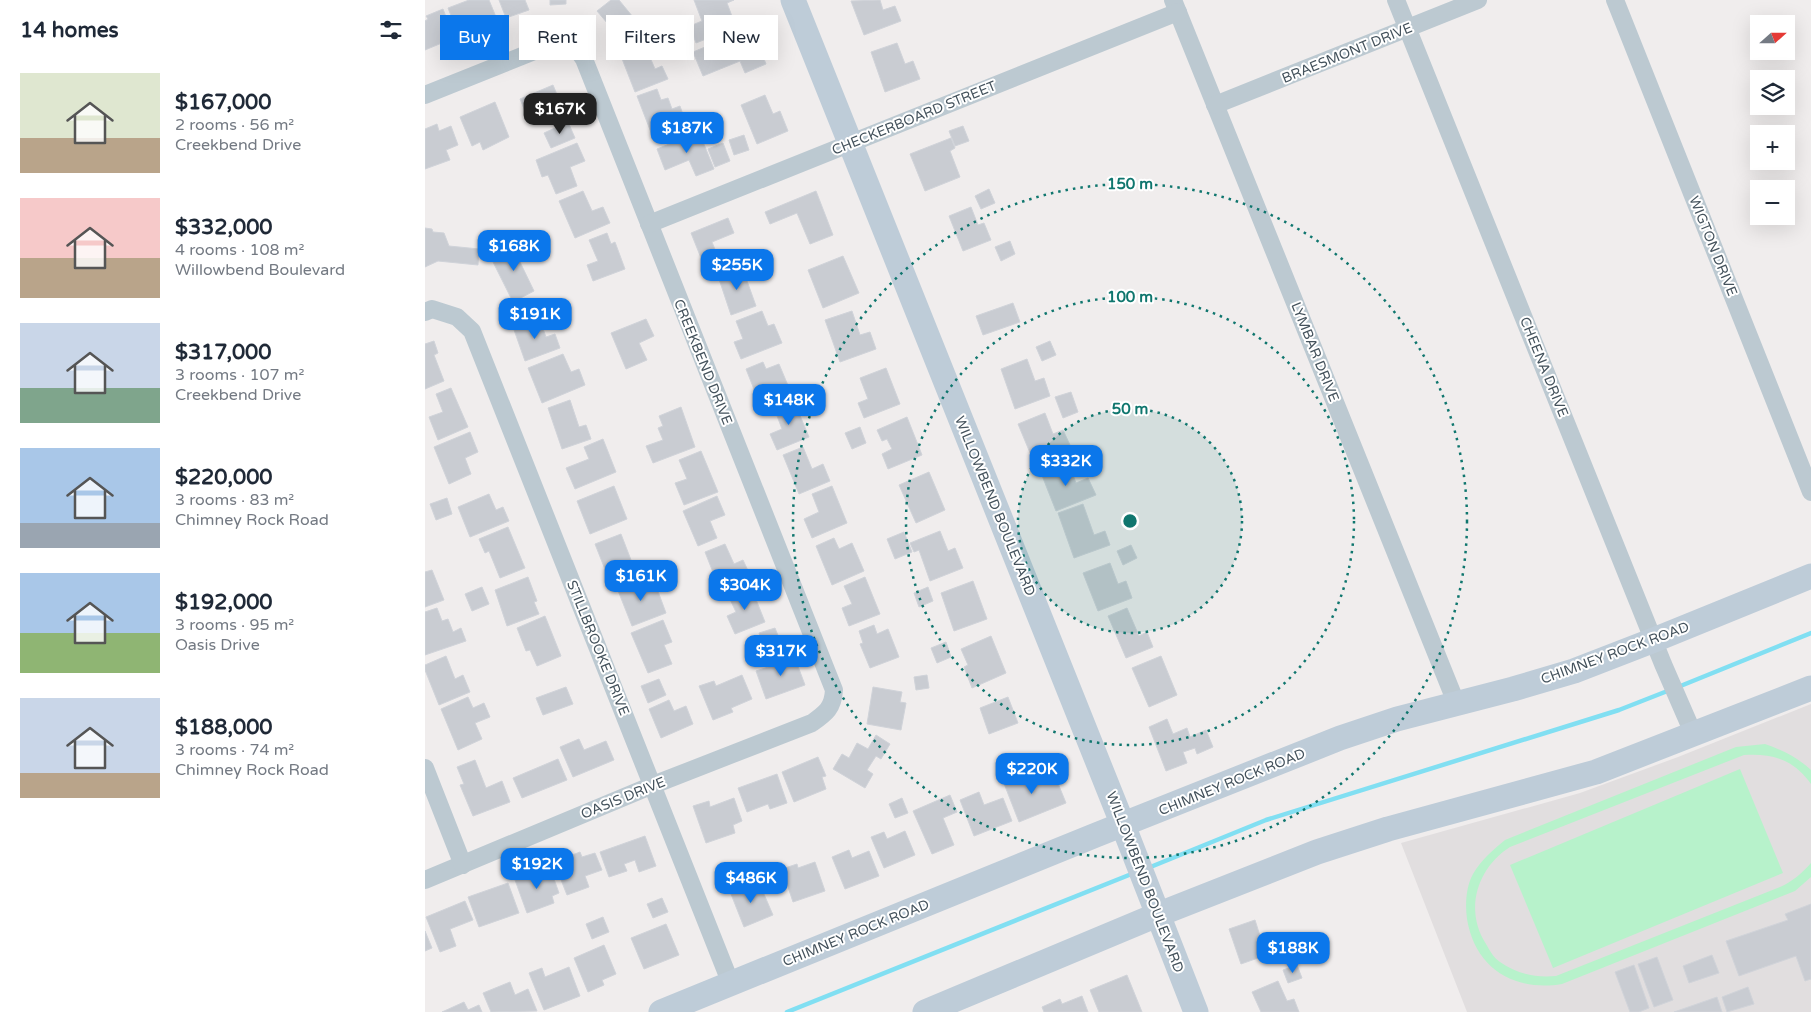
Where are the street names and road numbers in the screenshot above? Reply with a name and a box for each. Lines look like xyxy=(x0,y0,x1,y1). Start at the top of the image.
street label: BRAESMONT DRIVE xyxy=(1279,19,1415,87)
street label: CHECKERBOARD STREET xyxy=(829,77,999,159)
street label: WIGTON DRIVE xyxy=(1685,194,1741,299)
street label: CREEKBEND DRIVE xyxy=(670,297,736,427)
street label: LYMBAR DRIVE xyxy=(1287,300,1343,404)
street label: CHEENA DRIVE xyxy=(1516,314,1572,420)
street label: WILLOWBEND BOULEVARD xyxy=(951,414,1039,598)
street label: STILLBROOKE DRIVE xyxy=(563,578,633,718)
street label: CHIMNEY ROCK ROAD xyxy=(1538,618,1692,688)
street label: CHIMNEY ROCK ROAD xyxy=(1156,745,1308,819)
street label: OASIS DRIVE xyxy=(578,773,668,823)
street label: WILLOWBEND BOULEVARD xyxy=(1103,789,1187,975)
street label: CHIMNEY ROCK ROAD xyxy=(780,896,932,970)

